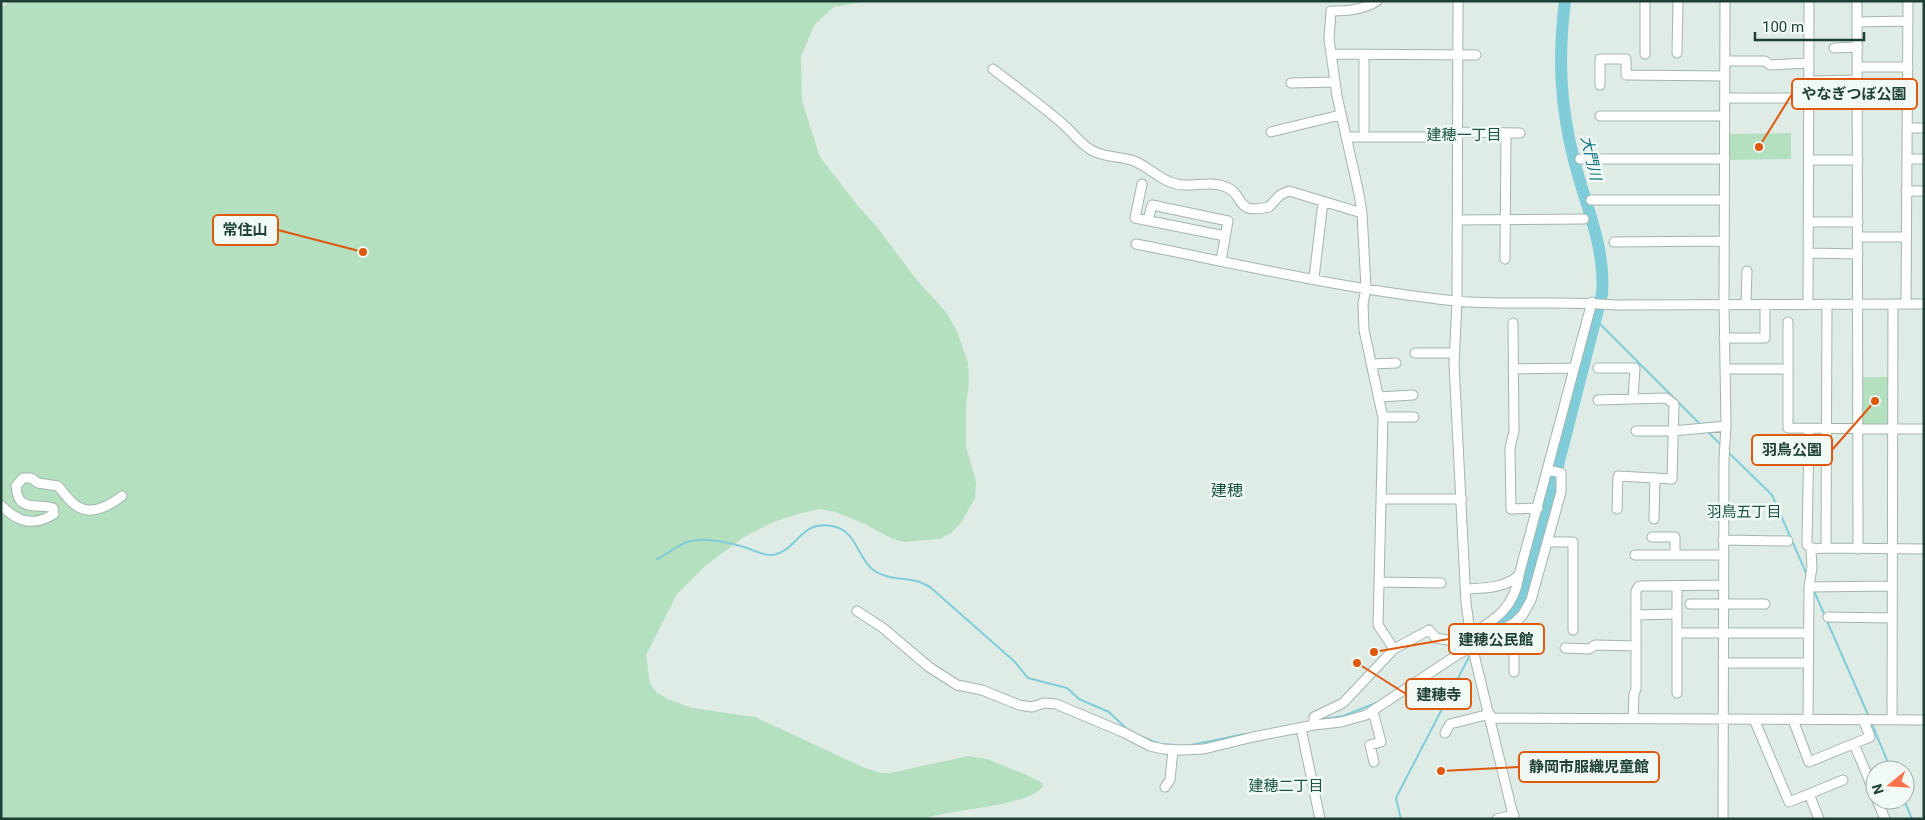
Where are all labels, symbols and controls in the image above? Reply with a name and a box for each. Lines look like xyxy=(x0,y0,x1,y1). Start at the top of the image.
scale bar xyxy=(1755,10,1864,42)
text: 100 m xyxy=(1762,18,1804,36)
callout: やなぎつぼ公園 xyxy=(1792,79,1917,109)
text: やなぎつぼ公園 xyxy=(1801,85,1907,103)
district label: 建穂一丁目 xyxy=(1426,126,1502,144)
water label: 大門川 xyxy=(1577,134,1605,184)
callout: 常住山 xyxy=(213,215,278,245)
text: 常住山 xyxy=(222,221,268,239)
callout: 羽鳥公園 xyxy=(1752,435,1832,465)
text: 羽鳥公園 xyxy=(1762,441,1822,459)
district label: 建穂 xyxy=(1211,481,1243,500)
district label: 羽鳥五丁目 xyxy=(1706,503,1782,521)
callout: 建穂公民館 xyxy=(1449,624,1544,654)
text: 建穂公民館 xyxy=(1458,631,1534,649)
callout: 建穂寺 xyxy=(1406,679,1471,709)
text: 建穂寺 xyxy=(1416,686,1462,704)
callout: 静岡市服織児童館 xyxy=(1519,752,1659,782)
text: 静岡市服織児童館 xyxy=(1529,758,1649,776)
north arrow xyxy=(1865,760,1915,810)
district label: 建穂二丁目 xyxy=(1248,777,1324,795)
text: N xyxy=(1868,782,1887,796)

